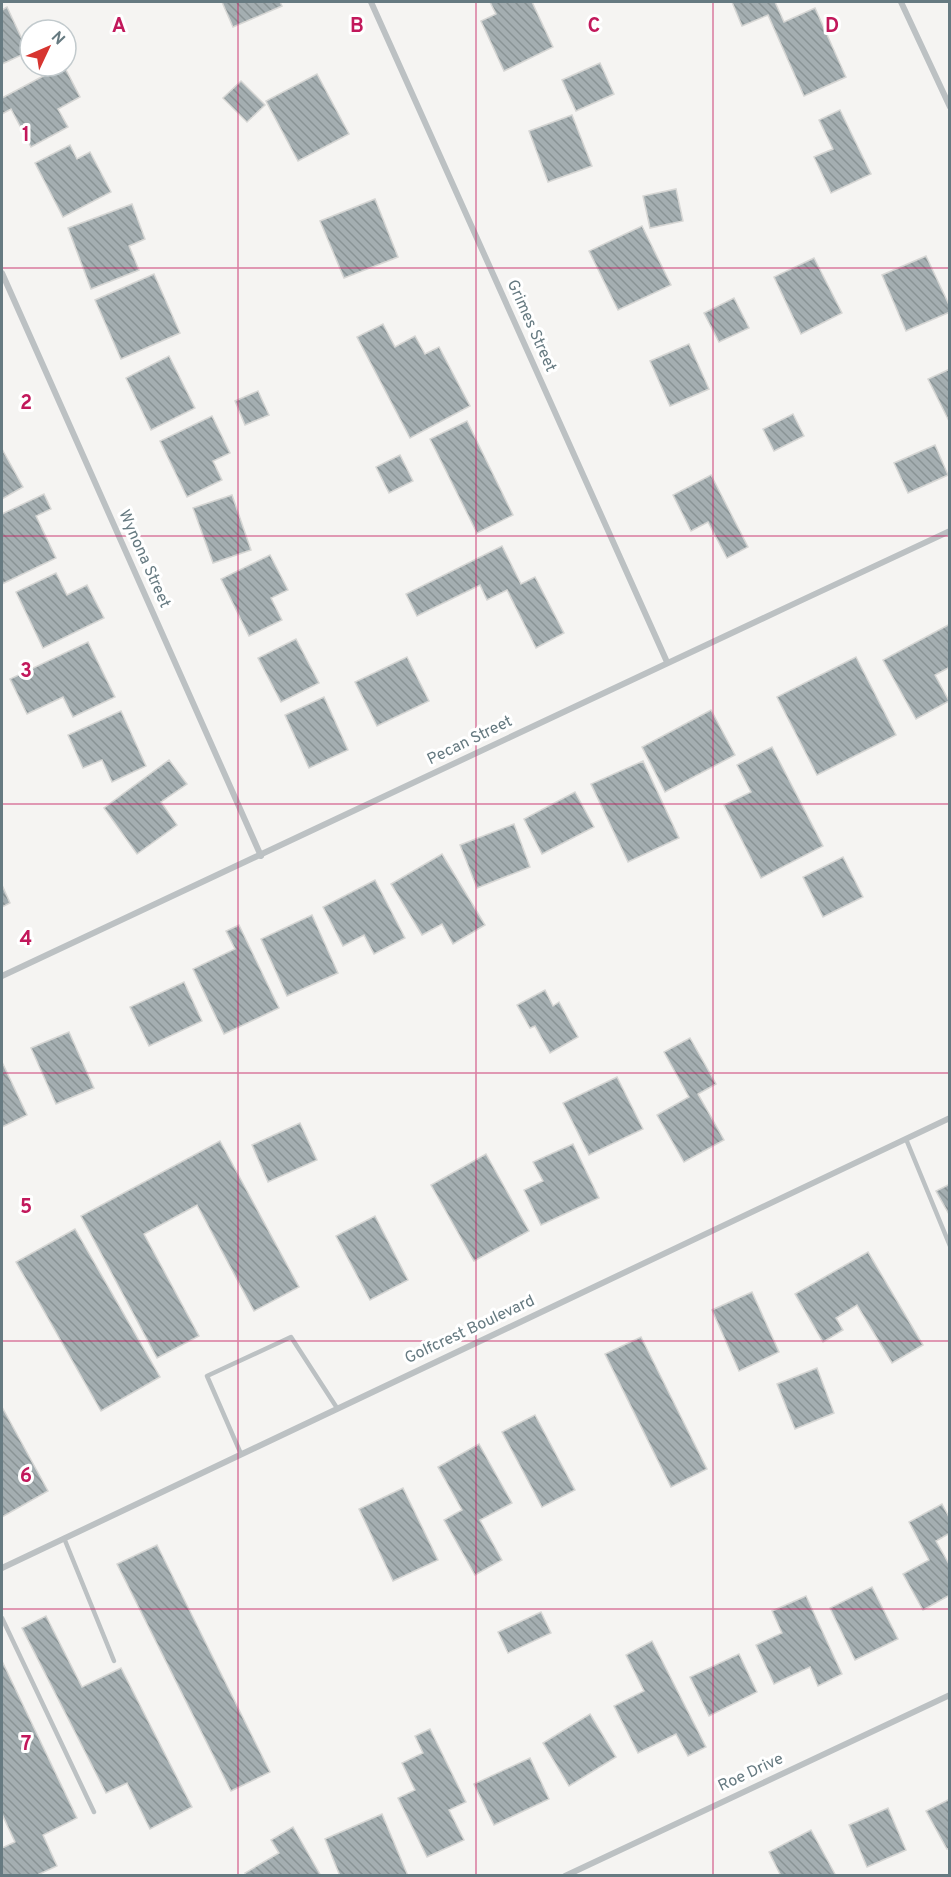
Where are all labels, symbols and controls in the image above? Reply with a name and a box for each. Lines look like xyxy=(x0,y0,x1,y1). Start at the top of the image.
text: A xyxy=(112,14,126,40)
text: B xyxy=(350,14,364,40)
text: C xyxy=(588,14,600,40)
text: D xyxy=(825,14,839,40)
north arrow xyxy=(18,18,78,78)
text: N xyxy=(46,28,69,50)
text: 1 xyxy=(22,123,30,149)
street label: Grimes Street xyxy=(502,277,560,375)
text: 2 xyxy=(20,391,32,417)
street label: Wynona Street xyxy=(113,507,175,611)
text: 3 xyxy=(20,659,32,685)
street label: Pecan Street xyxy=(424,712,516,770)
text: 4 xyxy=(20,927,32,953)
text: 5 xyxy=(20,1195,32,1221)
street label: Golfcrest Boulevard xyxy=(402,1291,538,1369)
text: 6 xyxy=(20,1464,32,1490)
text: 7 xyxy=(21,1732,31,1758)
street label: Roe Drive xyxy=(715,1749,787,1797)

